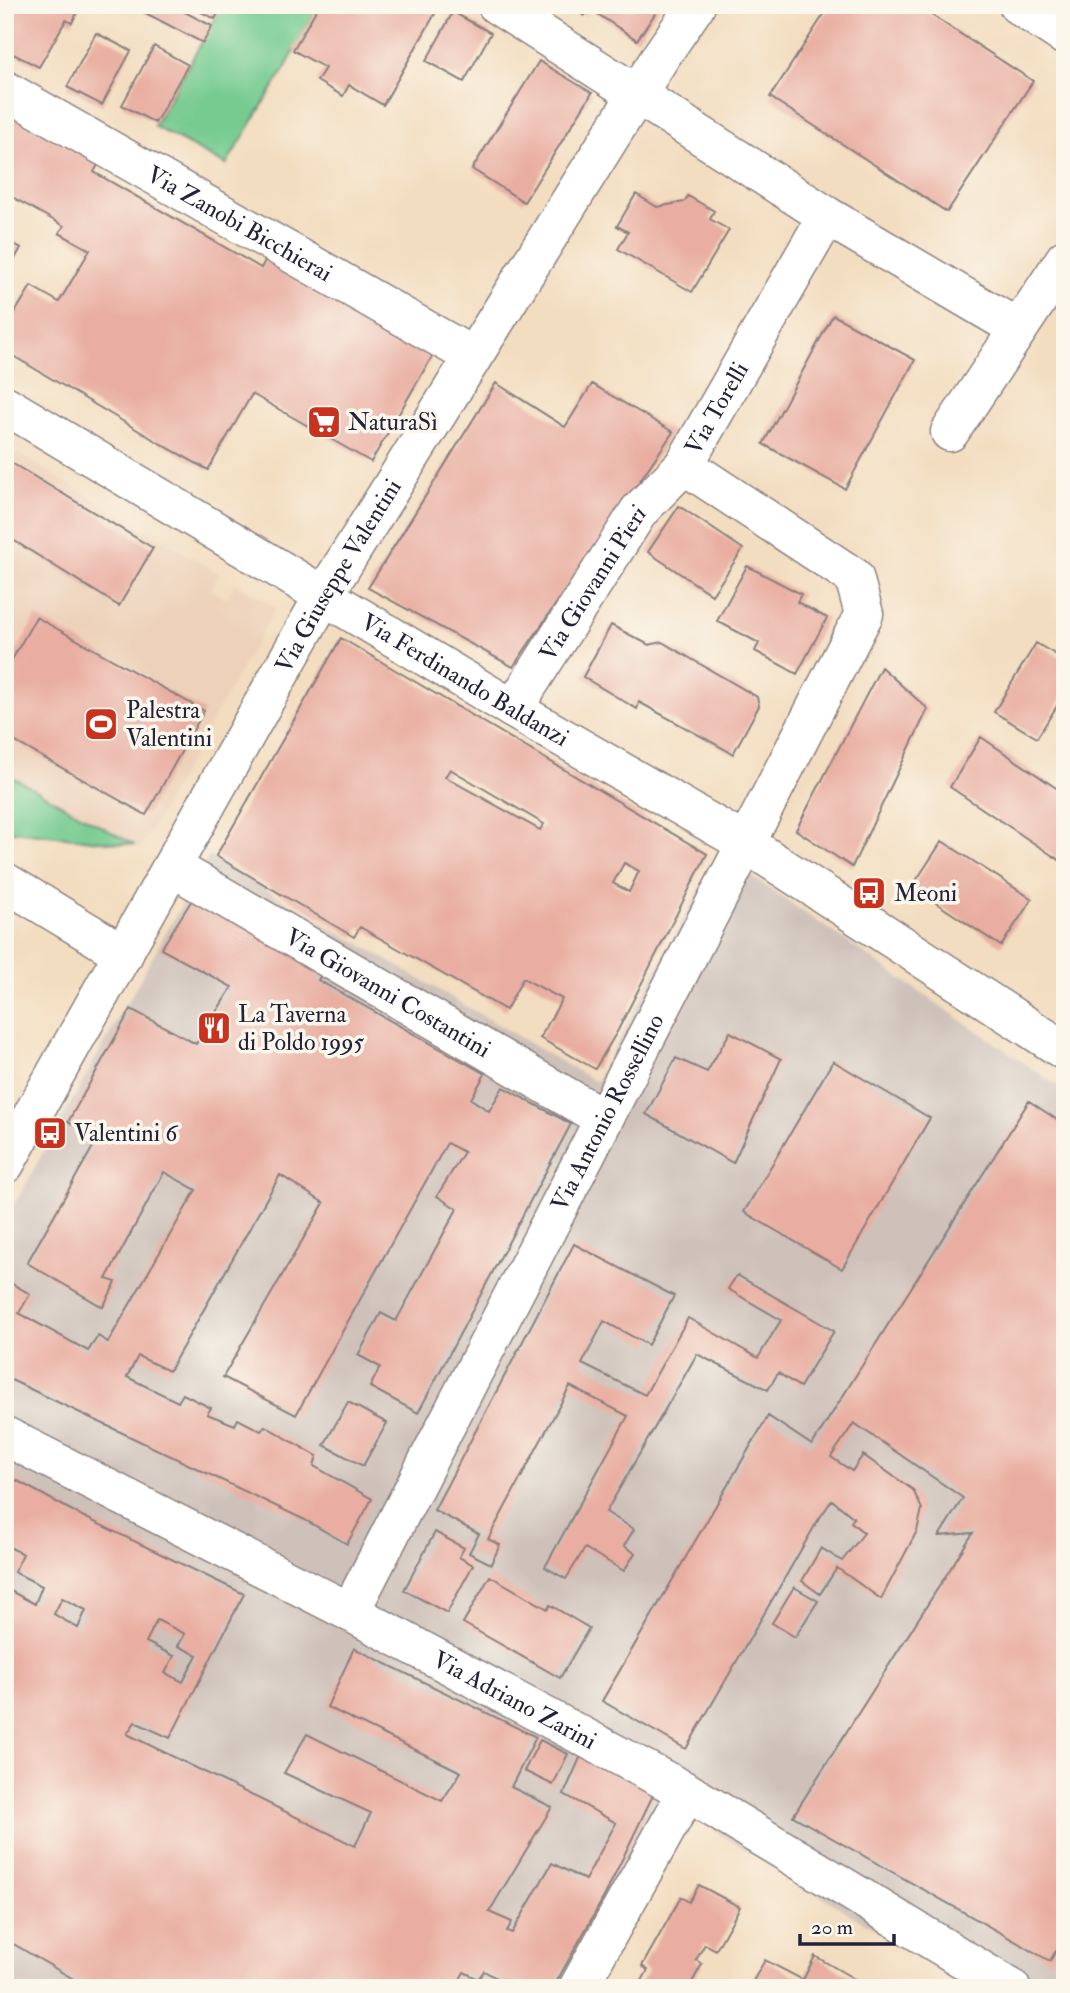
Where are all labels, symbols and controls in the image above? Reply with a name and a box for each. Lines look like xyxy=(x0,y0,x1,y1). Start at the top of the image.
street label: Via Zanobi Bicchierai xyxy=(141,159,338,289)
street label: Via Torelli xyxy=(678,356,756,460)
supermarket icon: NaturaSì xyxy=(305,403,343,441)
place label: NaturaSì xyxy=(348,407,438,438)
street label: Via Giuseppe Valentini xyxy=(268,473,409,678)
street label: Via Giovanni Pieri xyxy=(533,498,653,667)
street label: Via Ferdinando Baldanzi xyxy=(355,607,574,754)
place label: Palestra Valentini xyxy=(126,695,212,754)
sports icon: Palestra Valentini xyxy=(82,705,120,743)
bus stop icon: Meoni xyxy=(850,874,888,912)
place label: Meoni xyxy=(894,878,957,909)
street label: Via Giovanni Costantini xyxy=(279,921,496,1065)
place label: La Taverna di Poldo 1995 xyxy=(238,999,365,1058)
restaurant icon: La Taverna di Poldo 1995 xyxy=(195,1009,233,1047)
street label: Via Antonio Rossellino xyxy=(544,1009,671,1217)
bus stop icon: Valentini 6 xyxy=(31,1114,69,1152)
place label: Valentini 6 xyxy=(74,1118,179,1149)
street label: Via Adriano Zarini xyxy=(427,1644,602,1757)
scale bar xyxy=(800,1902,895,1946)
text: 20 m xyxy=(811,1914,853,1941)

